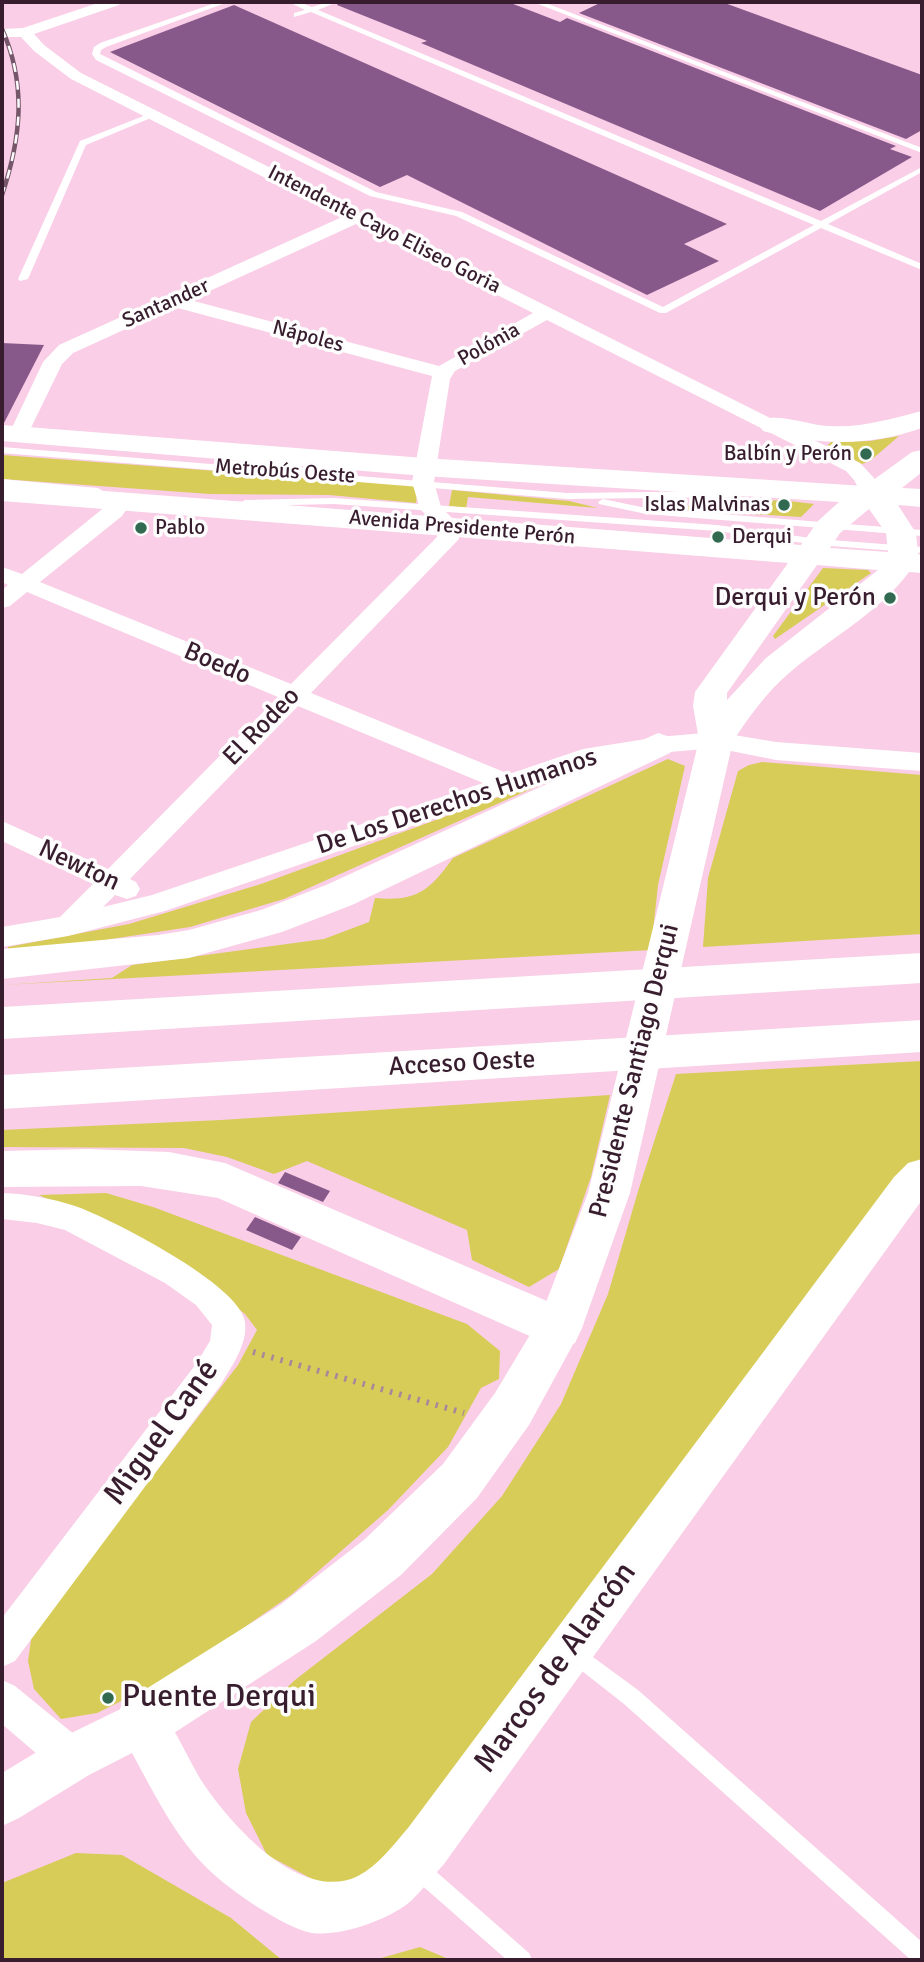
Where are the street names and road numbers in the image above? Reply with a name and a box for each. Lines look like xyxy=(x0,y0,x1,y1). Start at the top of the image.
street label: Intendente Cayo Eliseo Goria xyxy=(263,160,505,300)
street label: Santander xyxy=(119,274,213,334)
street label: Nápoles xyxy=(270,315,346,359)
street label: Polónia xyxy=(454,318,524,372)
street label: Metrobús Oeste xyxy=(214,455,356,489)
street label: Avenida Presidente Perón xyxy=(348,506,576,550)
street label: Boedo xyxy=(179,636,255,692)
street label: El Rodeo xyxy=(217,681,307,773)
street label: De Los Derechos Humanos xyxy=(313,742,601,862)
street label: Newton xyxy=(33,834,125,898)
street label: Presidente Santiago Derqui xyxy=(583,921,687,1221)
street label: Acceso Oeste xyxy=(388,1045,536,1083)
street label: Miguel Cané xyxy=(96,1353,228,1513)
street label: Marcos de Alarcón xyxy=(467,1555,645,1781)

